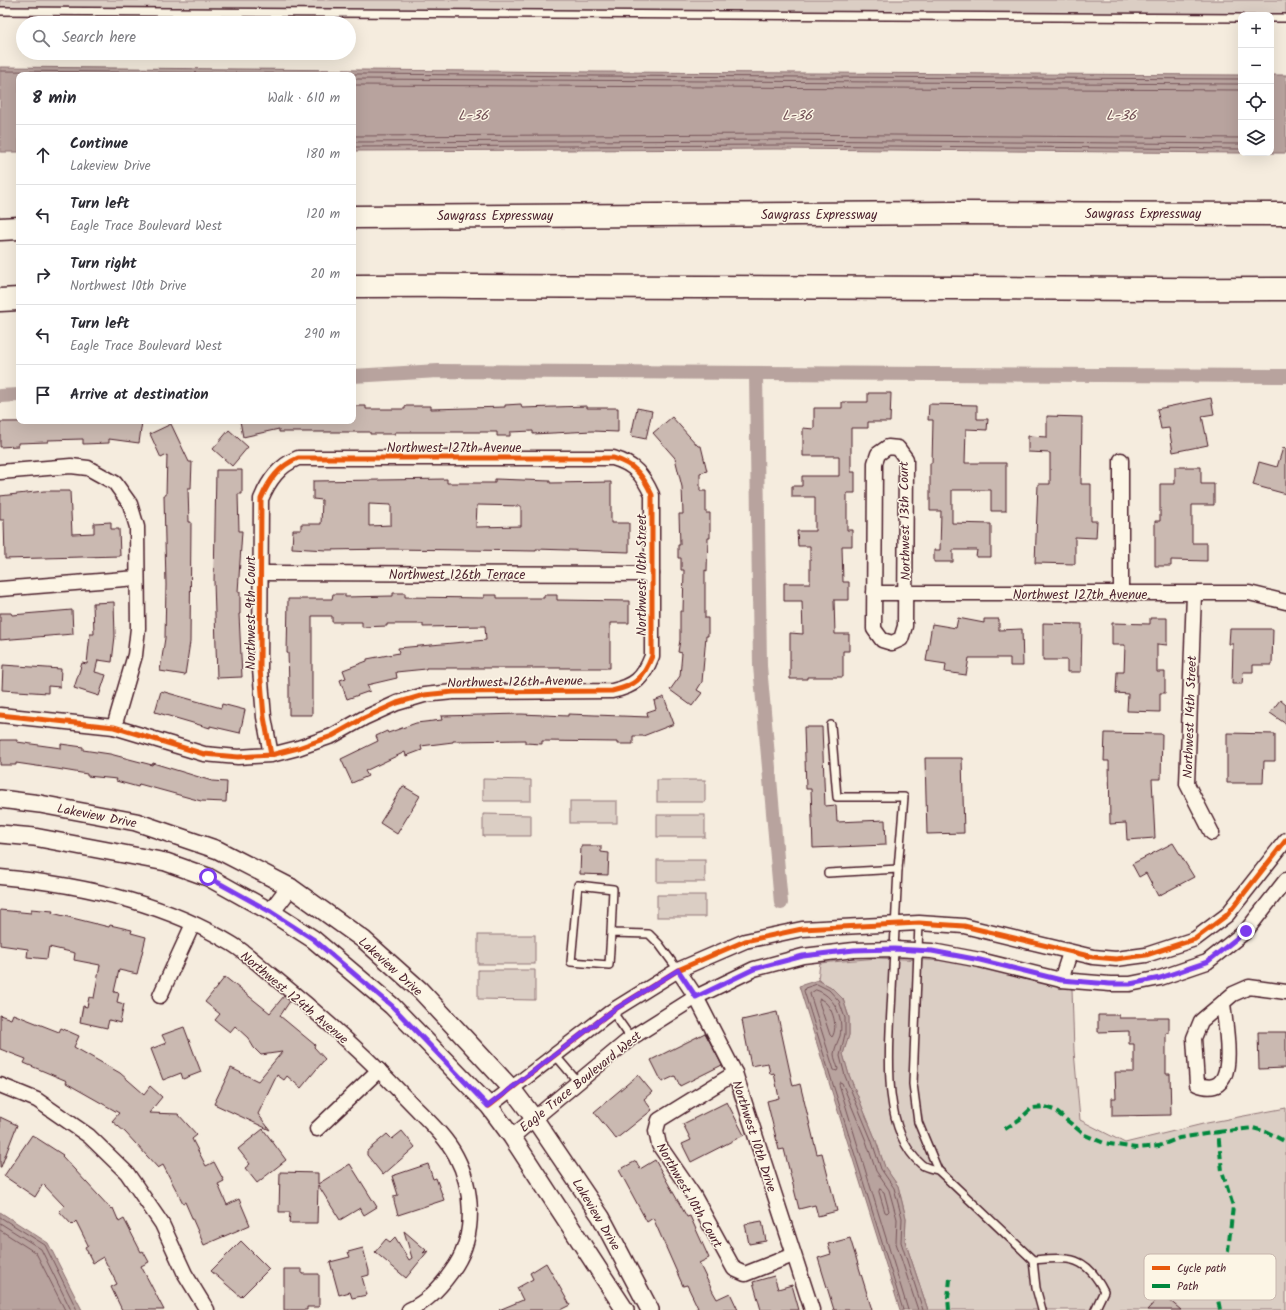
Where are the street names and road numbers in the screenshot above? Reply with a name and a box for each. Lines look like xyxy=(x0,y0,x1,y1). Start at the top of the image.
street label: Sawgrass Expressway xyxy=(1085,204,1202,225)
street label: Sawgrass Expressway xyxy=(761,205,878,226)
street label: Sawgrass Expressway xyxy=(437,206,554,227)
street label: Northwest 127th Avenue xyxy=(387,438,521,459)
street label: Northwest 13th Court xyxy=(894,460,917,581)
street label: Northwest 10th Street xyxy=(632,513,653,636)
street label: Northwest 9th Court xyxy=(241,555,262,670)
street label: Northwest 126th Terrace xyxy=(389,565,525,586)
street label: Northwest 127th Avenue xyxy=(1013,585,1147,606)
street label: Northwest 14th Street xyxy=(1178,654,1203,779)
street label: Northwest 126th Avenue xyxy=(447,671,583,694)
street label: Lakeview Drive xyxy=(55,798,138,835)
street label: Lakeview Drive xyxy=(353,932,427,1002)
street label: Northwest 124th Avenue xyxy=(235,947,353,1050)
street label: Eagle Trace Boulevard West xyxy=(515,1026,647,1138)
street label: Northwest 10th Drive xyxy=(726,1078,782,1195)
street label: Northwest 10th Court xyxy=(650,1139,728,1253)
street label: Lakeview Drive xyxy=(566,1175,626,1255)

